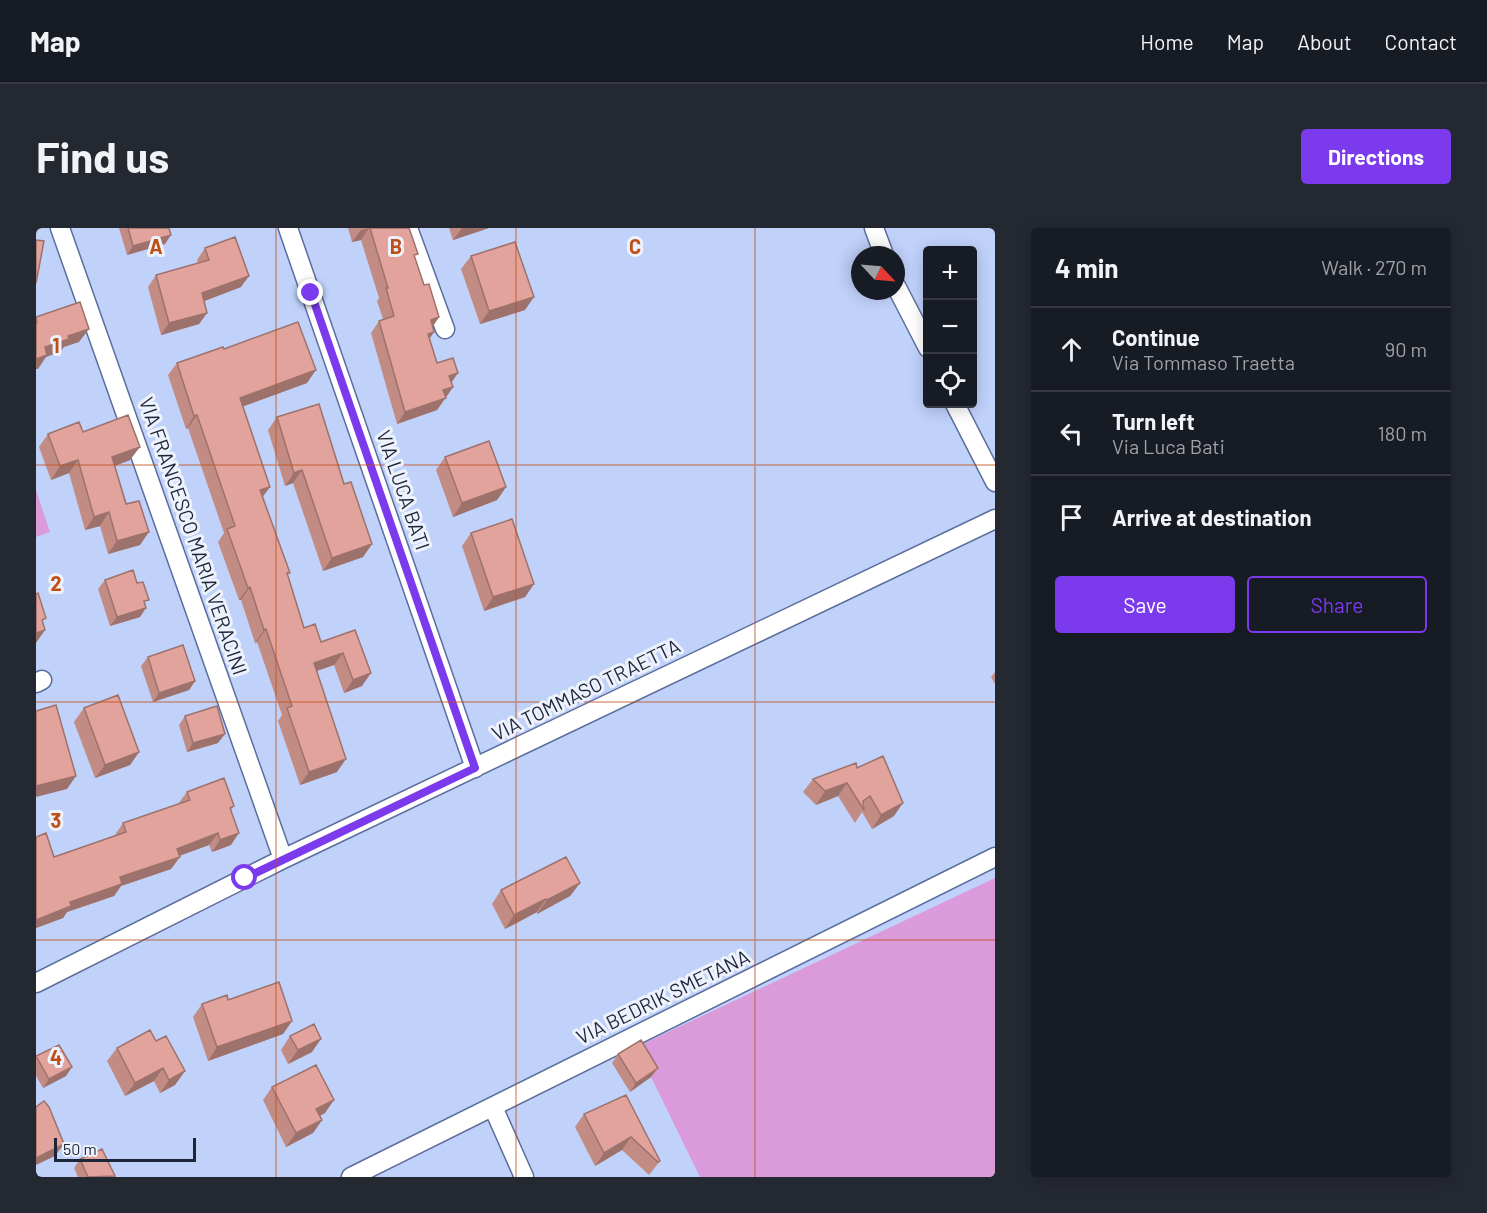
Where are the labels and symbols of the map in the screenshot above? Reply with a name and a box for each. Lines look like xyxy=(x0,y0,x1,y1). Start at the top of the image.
text: A xyxy=(149,234,163,258)
text: B xyxy=(390,234,402,258)
text: C xyxy=(629,234,641,258)
north arrow xyxy=(851,246,905,300)
route end xyxy=(297,279,323,305)
text: 1 xyxy=(52,333,60,357)
street label: VIA FRANCESCO MARIA VERACINI xyxy=(135,394,253,678)
street label: VIA LUCA BATI xyxy=(372,427,436,553)
text: 2 xyxy=(50,571,62,595)
street label: VIA TOMMASO TRAETTA xyxy=(488,633,684,745)
text: 3 xyxy=(51,808,61,832)
route start xyxy=(231,864,257,890)
street label: VIA BEDRIK SMETANA xyxy=(572,944,753,1049)
text: 4 xyxy=(50,1045,62,1069)
scale bar xyxy=(54,1135,196,1162)

